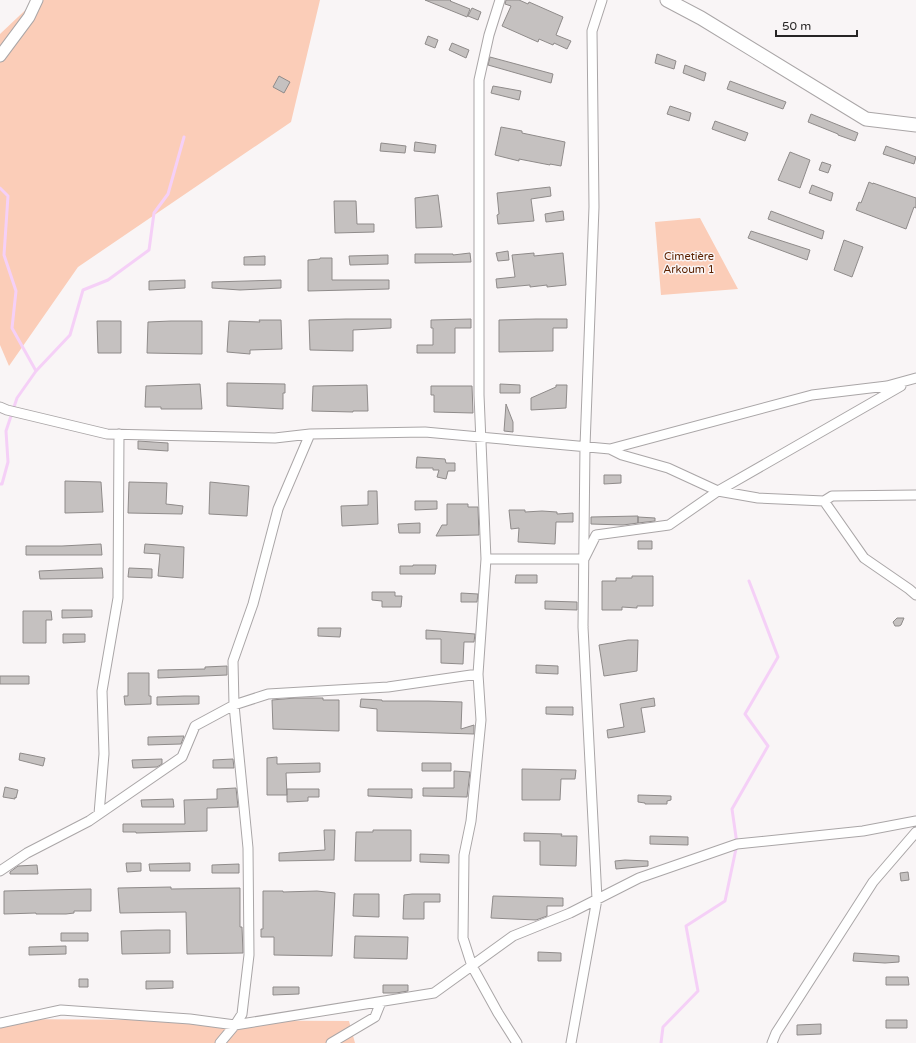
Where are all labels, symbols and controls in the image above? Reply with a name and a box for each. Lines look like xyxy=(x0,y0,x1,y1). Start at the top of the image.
scale bar xyxy=(776,12,857,38)
text: 50 m xyxy=(782,19,811,33)
park label: Cimetière Arkoum 1 xyxy=(663,250,715,276)

